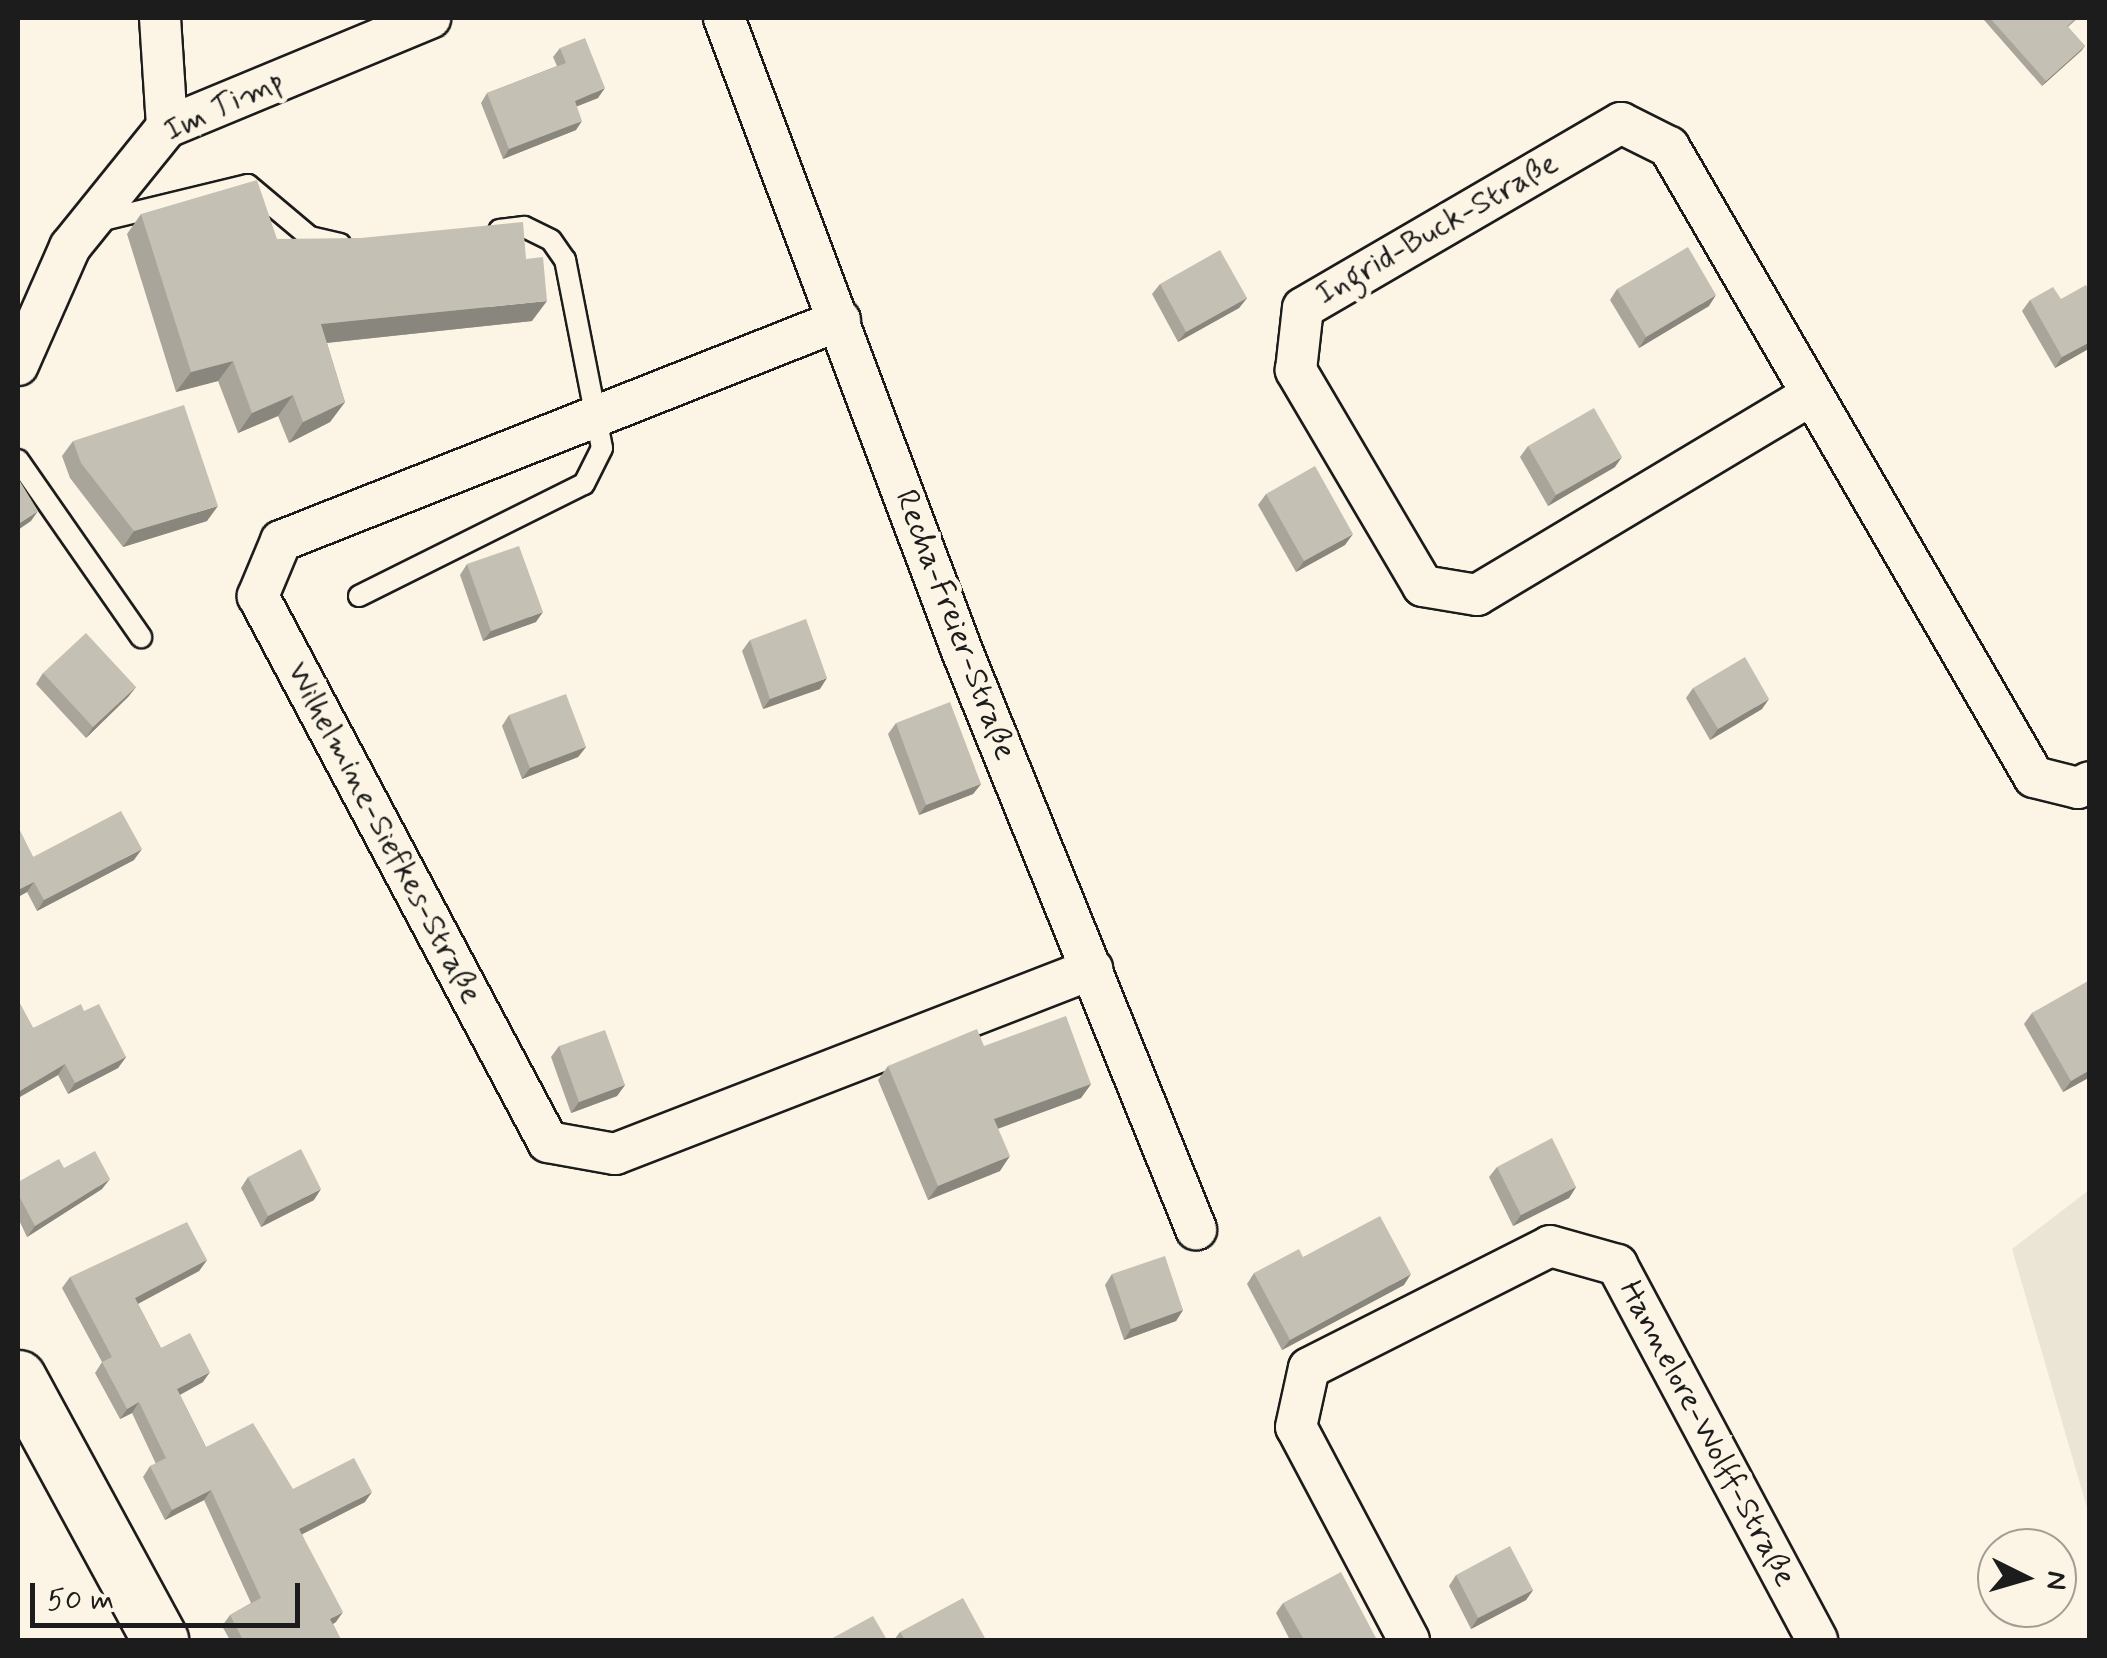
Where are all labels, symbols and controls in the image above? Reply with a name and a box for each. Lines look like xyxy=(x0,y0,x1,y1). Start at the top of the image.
street label: Im Timp xyxy=(163,64,285,148)
street label: Ingrid-Buck-Straße xyxy=(1309,144,1565,314)
street label: Recha-Freier-Straße xyxy=(886,485,1024,765)
street label: Wilhelmine-Siefkes-Straße xyxy=(278,656,490,1010)
street label: Hannelore-Wolff-Straße xyxy=(1610,1275,1804,1593)
north arrow xyxy=(1977,1528,2077,1628)
scale bar xyxy=(35,1563,305,1625)
text: N xyxy=(2036,1570,2075,1591)
text: 50 m xyxy=(47,1581,114,1620)

